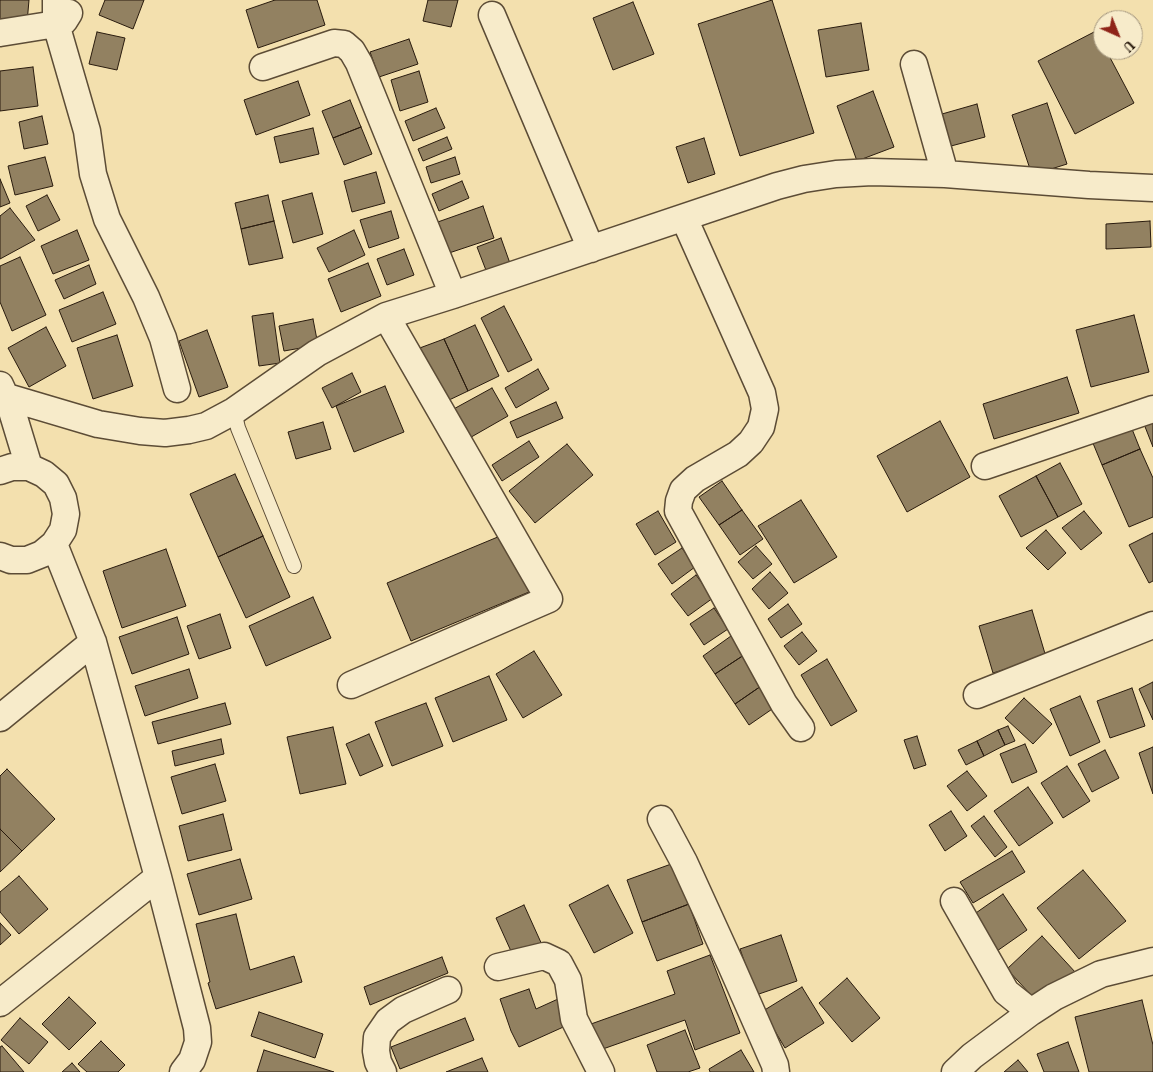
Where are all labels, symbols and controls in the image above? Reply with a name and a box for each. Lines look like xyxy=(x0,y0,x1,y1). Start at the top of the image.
north arrow xyxy=(1093,10,1143,60)
text: U xyxy=(1118,35,1138,56)

